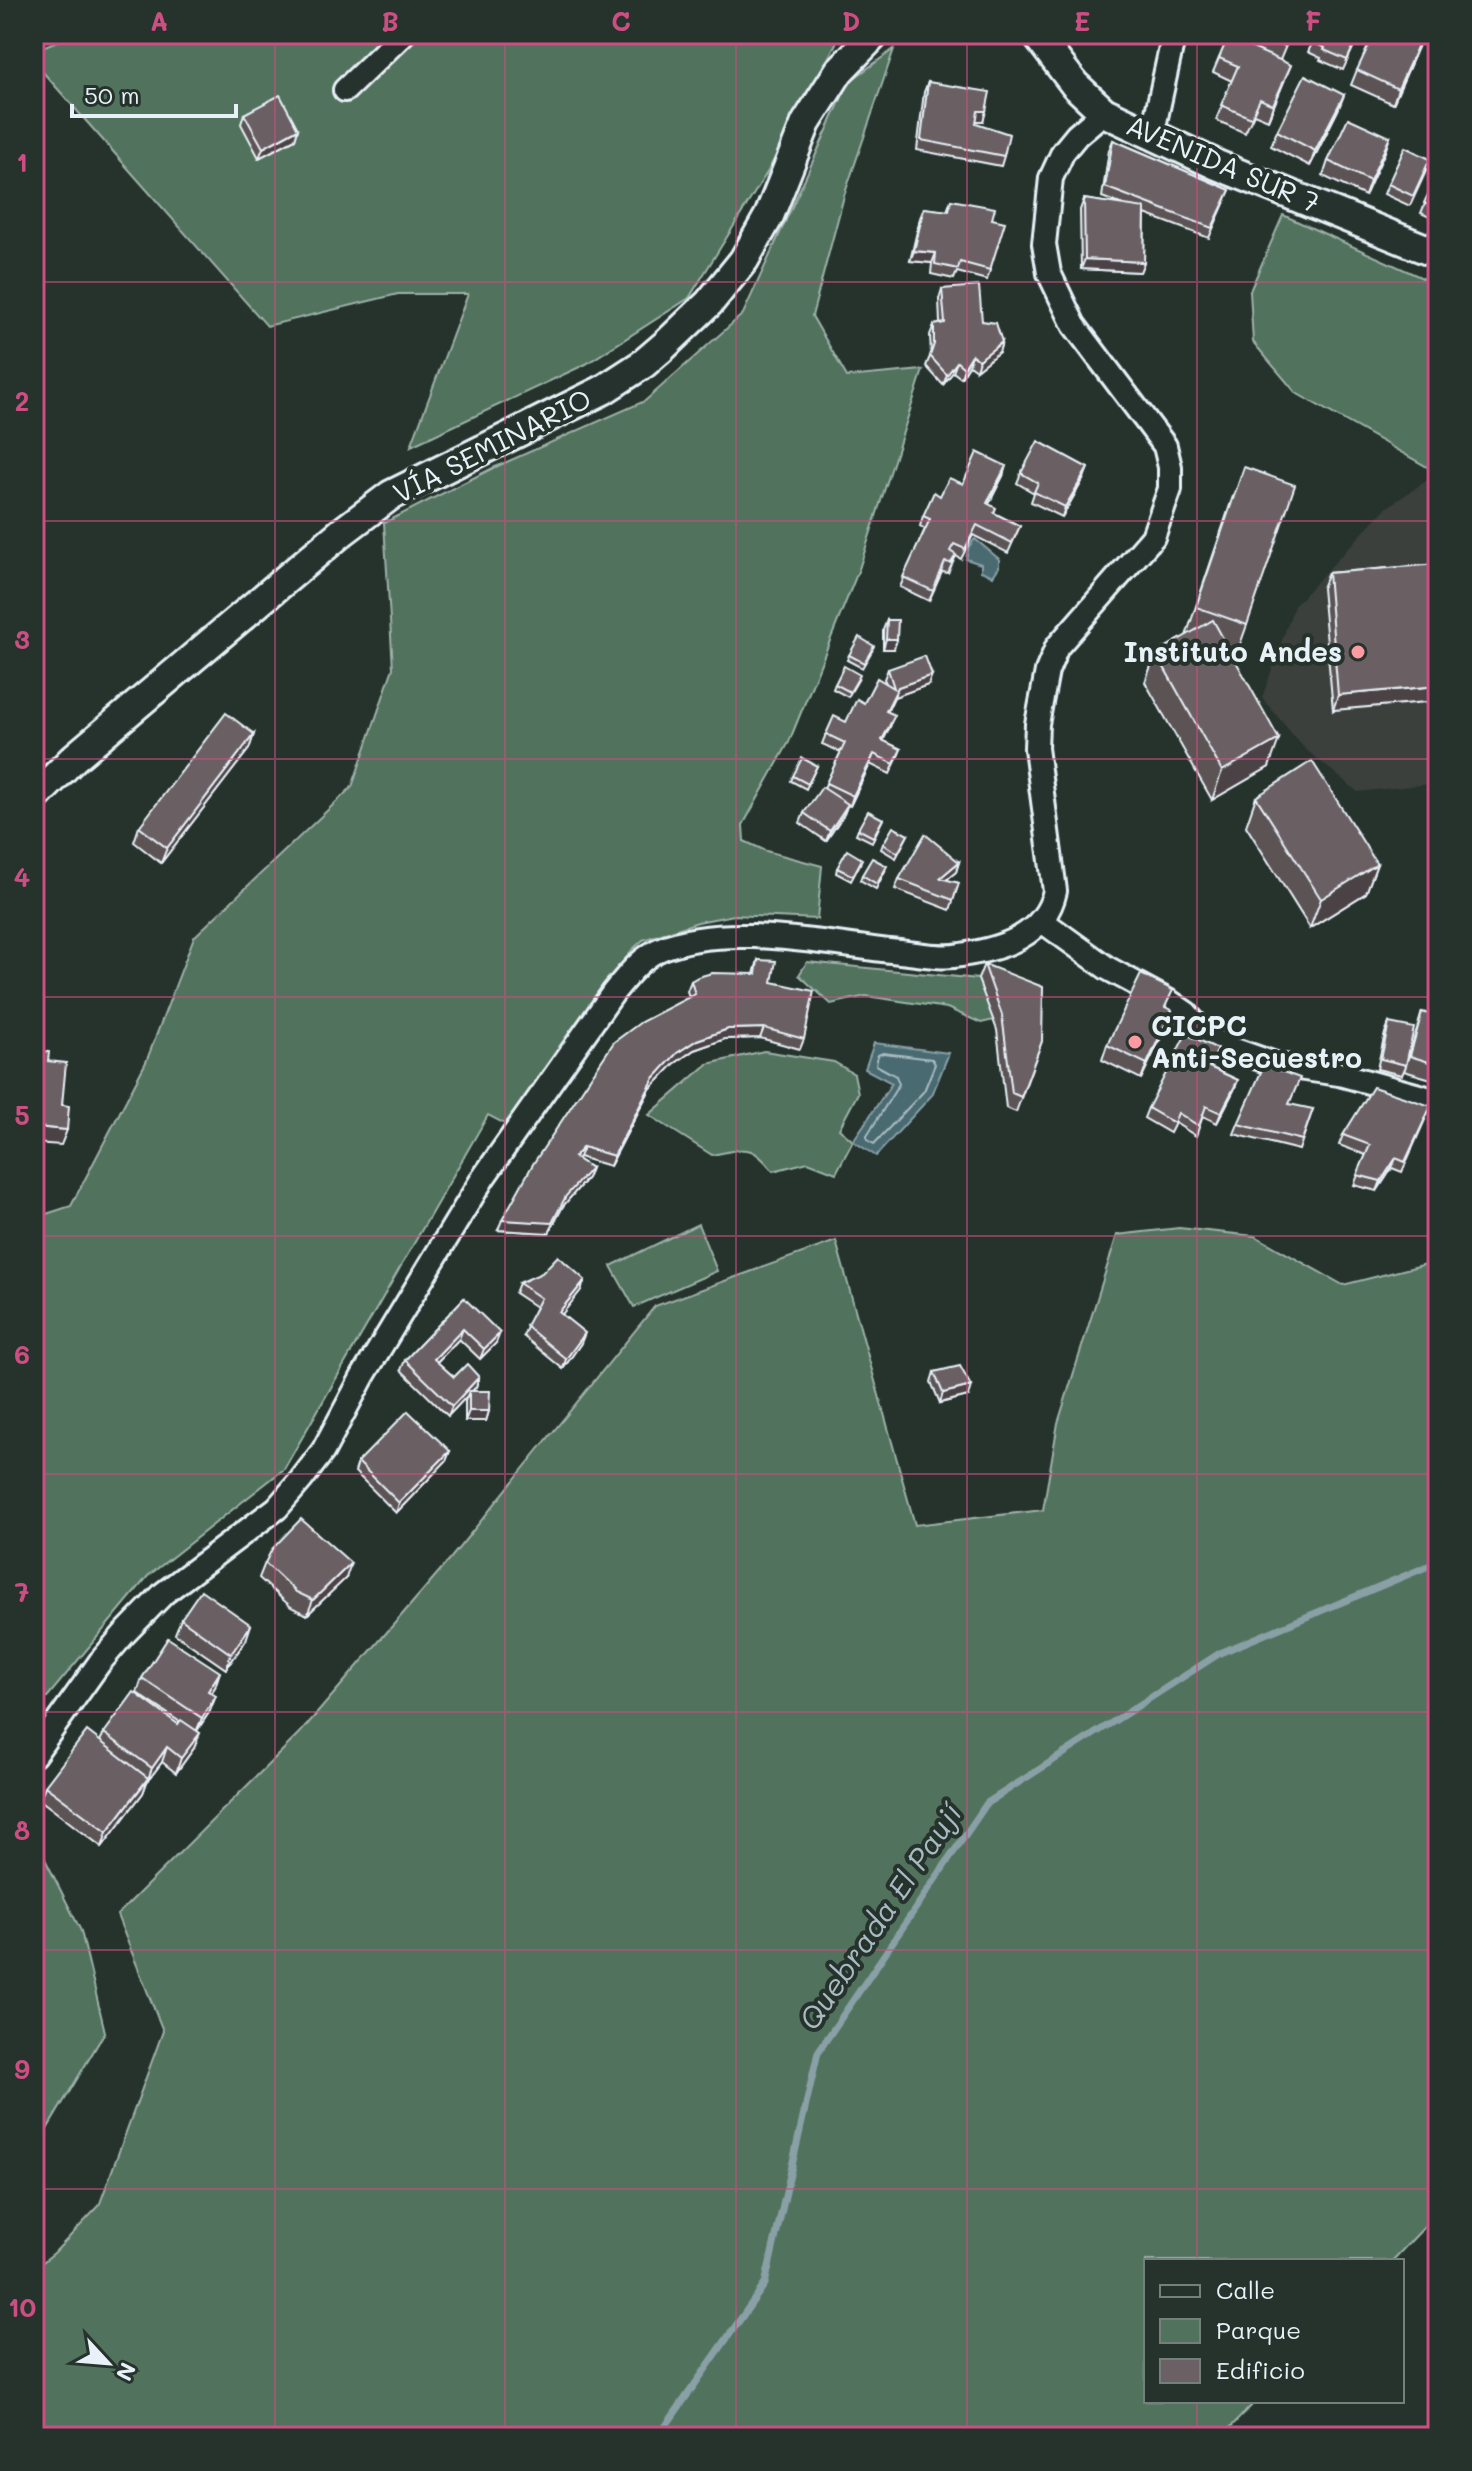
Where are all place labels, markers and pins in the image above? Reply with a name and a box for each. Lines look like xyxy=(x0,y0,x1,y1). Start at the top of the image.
place label: Instituto Andes xyxy=(1124,633,1342,669)
marker: Instituto Andes xyxy=(1349,643,1367,661)
place label: CICPC Anti-Secuestro xyxy=(1151,1007,1362,1075)
marker: CICPC Anti-Secuestro xyxy=(1126,1033,1144,1051)

